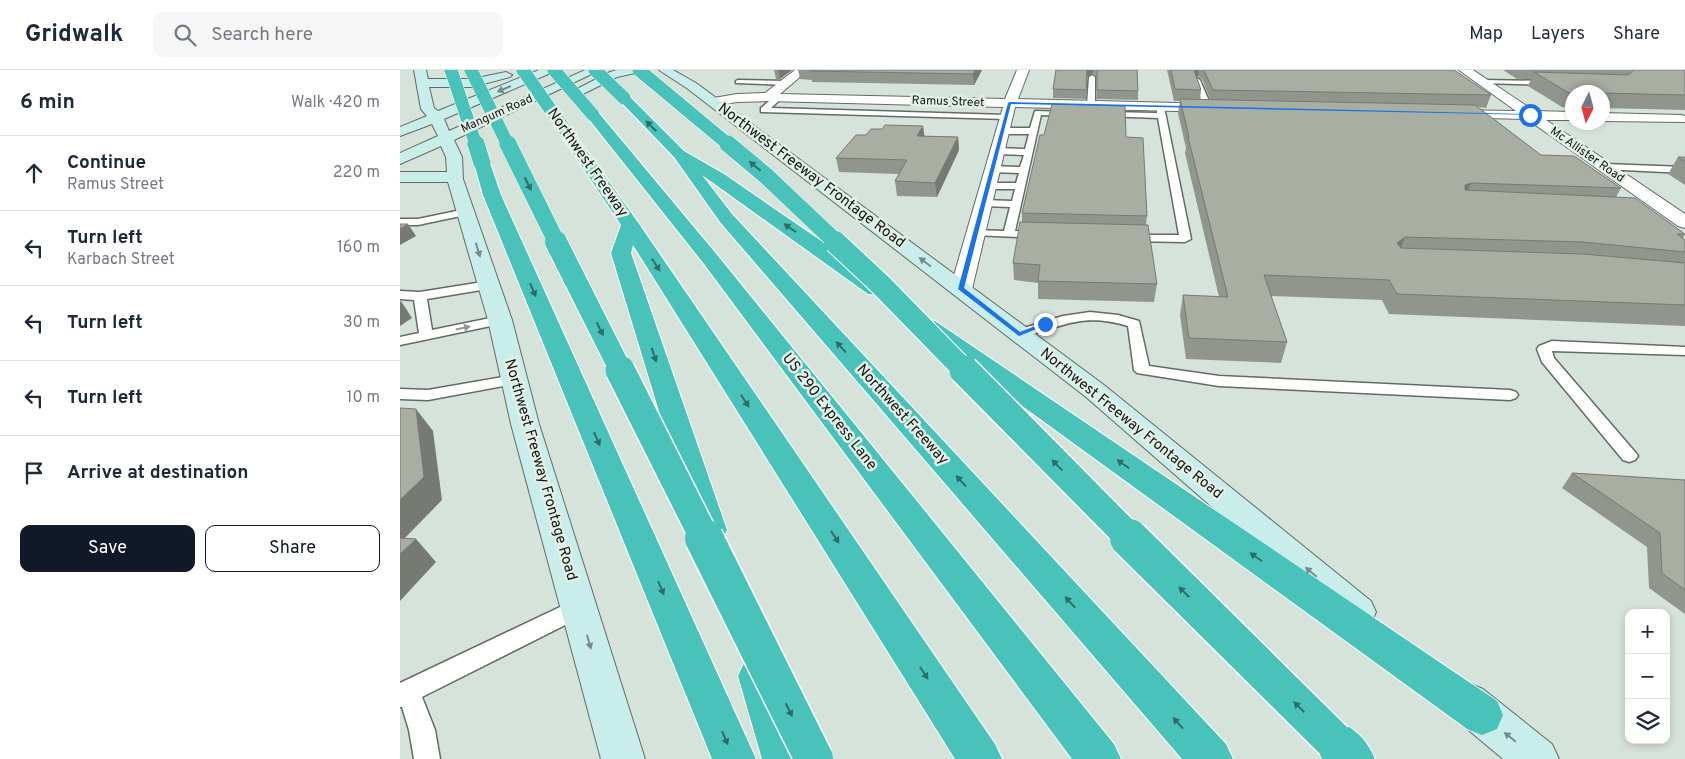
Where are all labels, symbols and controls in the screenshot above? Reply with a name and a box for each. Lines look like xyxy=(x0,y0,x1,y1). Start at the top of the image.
search box xyxy=(153,12,503,57)
text: Gridwalk xyxy=(25,20,123,50)
icon: search xyxy=(171,21,199,49)
text: Search here xyxy=(211,23,313,47)
text: Map xyxy=(1469,23,1503,46)
text: Layers xyxy=(1531,23,1585,46)
text: Share xyxy=(1613,23,1660,46)
one-way arrow xyxy=(496,85,511,93)
north arrow xyxy=(1565,85,1610,130)
text: 6 min xyxy=(20,89,75,116)
street label: Mangum Road xyxy=(459,91,535,137)
text: Walk · 420 m xyxy=(291,93,380,113)
street label: Ramus Street xyxy=(911,93,985,111)
street label: Northwest Freeway Frontage Road xyxy=(714,99,908,253)
route start xyxy=(1519,104,1542,127)
street label: Northwest Freeway xyxy=(542,105,632,221)
one-way arrow xyxy=(646,121,658,133)
street label: Mc Allister Road xyxy=(1547,123,1627,187)
text: Continue xyxy=(67,151,146,175)
icon: ahead xyxy=(20,159,48,187)
one-way arrow xyxy=(748,161,761,172)
text: 220 m xyxy=(333,163,380,183)
text: Ramus Street xyxy=(67,175,164,195)
one-way arrow xyxy=(524,177,532,191)
one-way arrow xyxy=(784,223,797,233)
text: Turn left xyxy=(67,226,143,250)
icon: left xyxy=(20,234,48,262)
text: 160 m xyxy=(337,238,380,258)
one-way arrow xyxy=(475,243,483,258)
text: Karbach Street xyxy=(67,250,175,270)
one-way arrow xyxy=(918,257,932,267)
one-way arrow xyxy=(652,259,661,272)
one-way arrow xyxy=(529,283,537,297)
icon: left xyxy=(20,309,48,337)
text: Turn left xyxy=(67,311,143,335)
text: 30 m xyxy=(343,313,380,333)
route end xyxy=(1034,313,1057,336)
one-way arrow xyxy=(596,322,604,337)
one-way arrow xyxy=(455,324,470,332)
one-way arrow xyxy=(835,341,847,353)
street label: Northwest Freeway Frontage Road xyxy=(1036,344,1226,504)
one-way arrow xyxy=(651,347,659,362)
street label: US 290 Express Lane xyxy=(777,350,881,474)
street label: Northwest Freeway Frontage Road xyxy=(499,357,581,583)
street label: Northwest Freeway xyxy=(852,361,952,469)
icon: left xyxy=(20,384,48,412)
text: Turn left xyxy=(67,386,143,410)
text: 10 m xyxy=(346,388,380,408)
one-way arrow xyxy=(741,395,750,408)
one-way arrow xyxy=(593,432,601,446)
icon: arrive xyxy=(20,459,48,487)
one-way arrow xyxy=(1051,459,1063,471)
one-way arrow xyxy=(1116,459,1130,469)
text: Arrive at destination xyxy=(67,461,248,485)
one-way arrow xyxy=(955,475,967,487)
button: Save xyxy=(20,525,195,572)
button: Share xyxy=(205,525,380,572)
one-way arrow xyxy=(830,530,839,544)
one-way arrow xyxy=(1249,552,1263,562)
one-way arrow xyxy=(1304,567,1317,578)
one-way arrow xyxy=(657,581,665,596)
one-way arrow xyxy=(1178,587,1190,599)
one-way arrow xyxy=(1064,596,1076,608)
map controls xyxy=(1625,609,1670,744)
button: + xyxy=(1625,609,1670,654)
one-way arrow xyxy=(586,635,594,650)
button: − xyxy=(1625,654,1670,699)
one-way arrow xyxy=(919,666,929,680)
button: layers xyxy=(1625,699,1670,744)
one-way arrow xyxy=(1294,701,1306,713)
one-way arrow xyxy=(786,703,794,717)
one-way arrow xyxy=(1173,716,1184,729)
one-way arrow xyxy=(721,731,729,745)
one-way arrow xyxy=(1503,732,1516,743)

